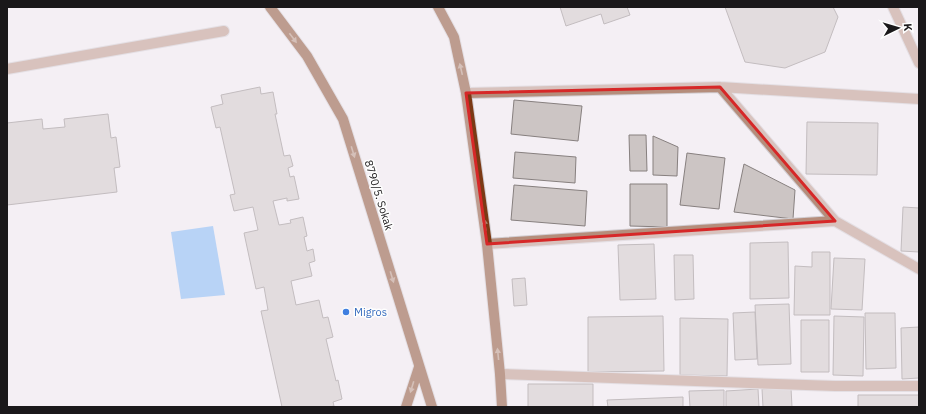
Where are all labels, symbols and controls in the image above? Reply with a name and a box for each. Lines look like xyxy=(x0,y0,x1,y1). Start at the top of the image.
north arrow xyxy=(878,8,918,48)
text: K xyxy=(901,23,915,32)
one-way arrow xyxy=(289,33,298,44)
one-way arrow xyxy=(457,63,463,75)
one-way arrow xyxy=(351,147,357,159)
street label: 8790/5. Sokak xyxy=(362,158,396,232)
one-way arrow xyxy=(481,219,488,231)
one-way arrow xyxy=(389,271,395,283)
place label: Migros xyxy=(354,305,387,319)
marker: Migros xyxy=(341,307,351,317)
one-way arrow xyxy=(495,348,502,360)
one-way arrow xyxy=(409,381,415,393)

